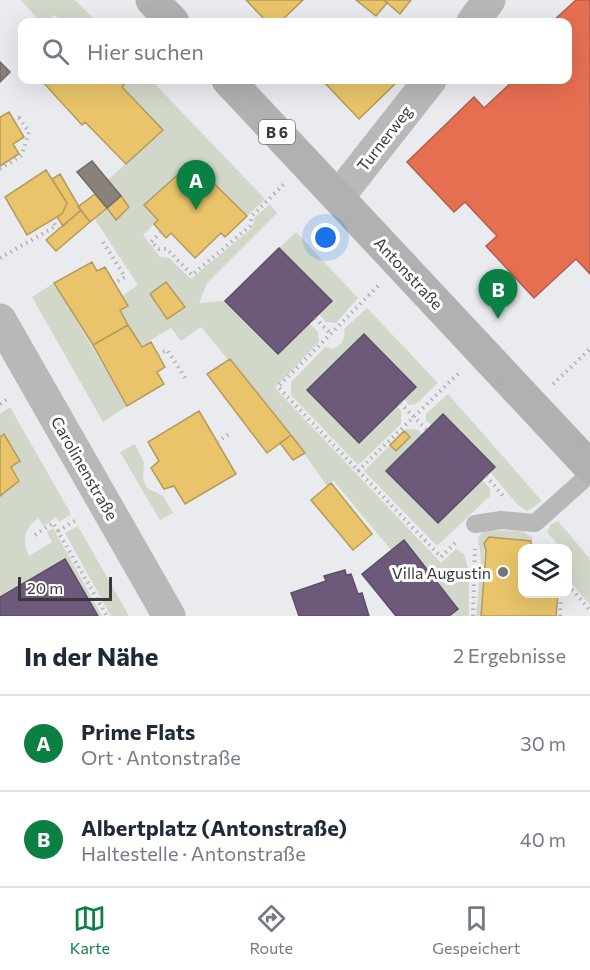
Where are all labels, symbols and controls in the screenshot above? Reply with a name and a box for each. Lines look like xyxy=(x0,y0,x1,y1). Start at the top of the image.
search box xyxy=(18,18,572,84)
icon: search xyxy=(39,35,72,68)
text: Hier suchen xyxy=(87,38,204,65)
street label: Turnerweg xyxy=(353,101,416,175)
road number: B 6 xyxy=(259,120,295,144)
pin: A xyxy=(176,160,216,210)
your location xyxy=(311,223,340,252)
street label: Antonstraße xyxy=(371,233,447,313)
pin: B xyxy=(478,270,518,319)
street label: Carolinenstraße xyxy=(48,413,122,523)
map controls xyxy=(518,544,572,598)
button: layers xyxy=(518,544,572,598)
place label: Villa Augustin xyxy=(392,563,491,582)
marker: Villa Augustin xyxy=(496,565,510,579)
scale bar xyxy=(18,574,112,602)
text: 20 m xyxy=(27,578,63,597)
text: In der Nähe xyxy=(24,640,159,671)
text: 2 Ergebnisse xyxy=(453,643,566,667)
text: Prime Flats xyxy=(81,718,195,745)
text: A xyxy=(36,731,51,755)
text: 30 m xyxy=(520,731,566,755)
text: Ort · Antonstraße xyxy=(81,745,241,769)
text: Albertplatz (Antonstraße) xyxy=(81,814,347,841)
text: B xyxy=(37,827,50,851)
text: 40 m xyxy=(520,827,566,851)
text: Haltestelle · Antonstraße xyxy=(81,841,306,865)
tab: Karte xyxy=(70,902,110,957)
tab: Route xyxy=(249,902,293,957)
tab: Gespeichert xyxy=(432,902,520,957)

